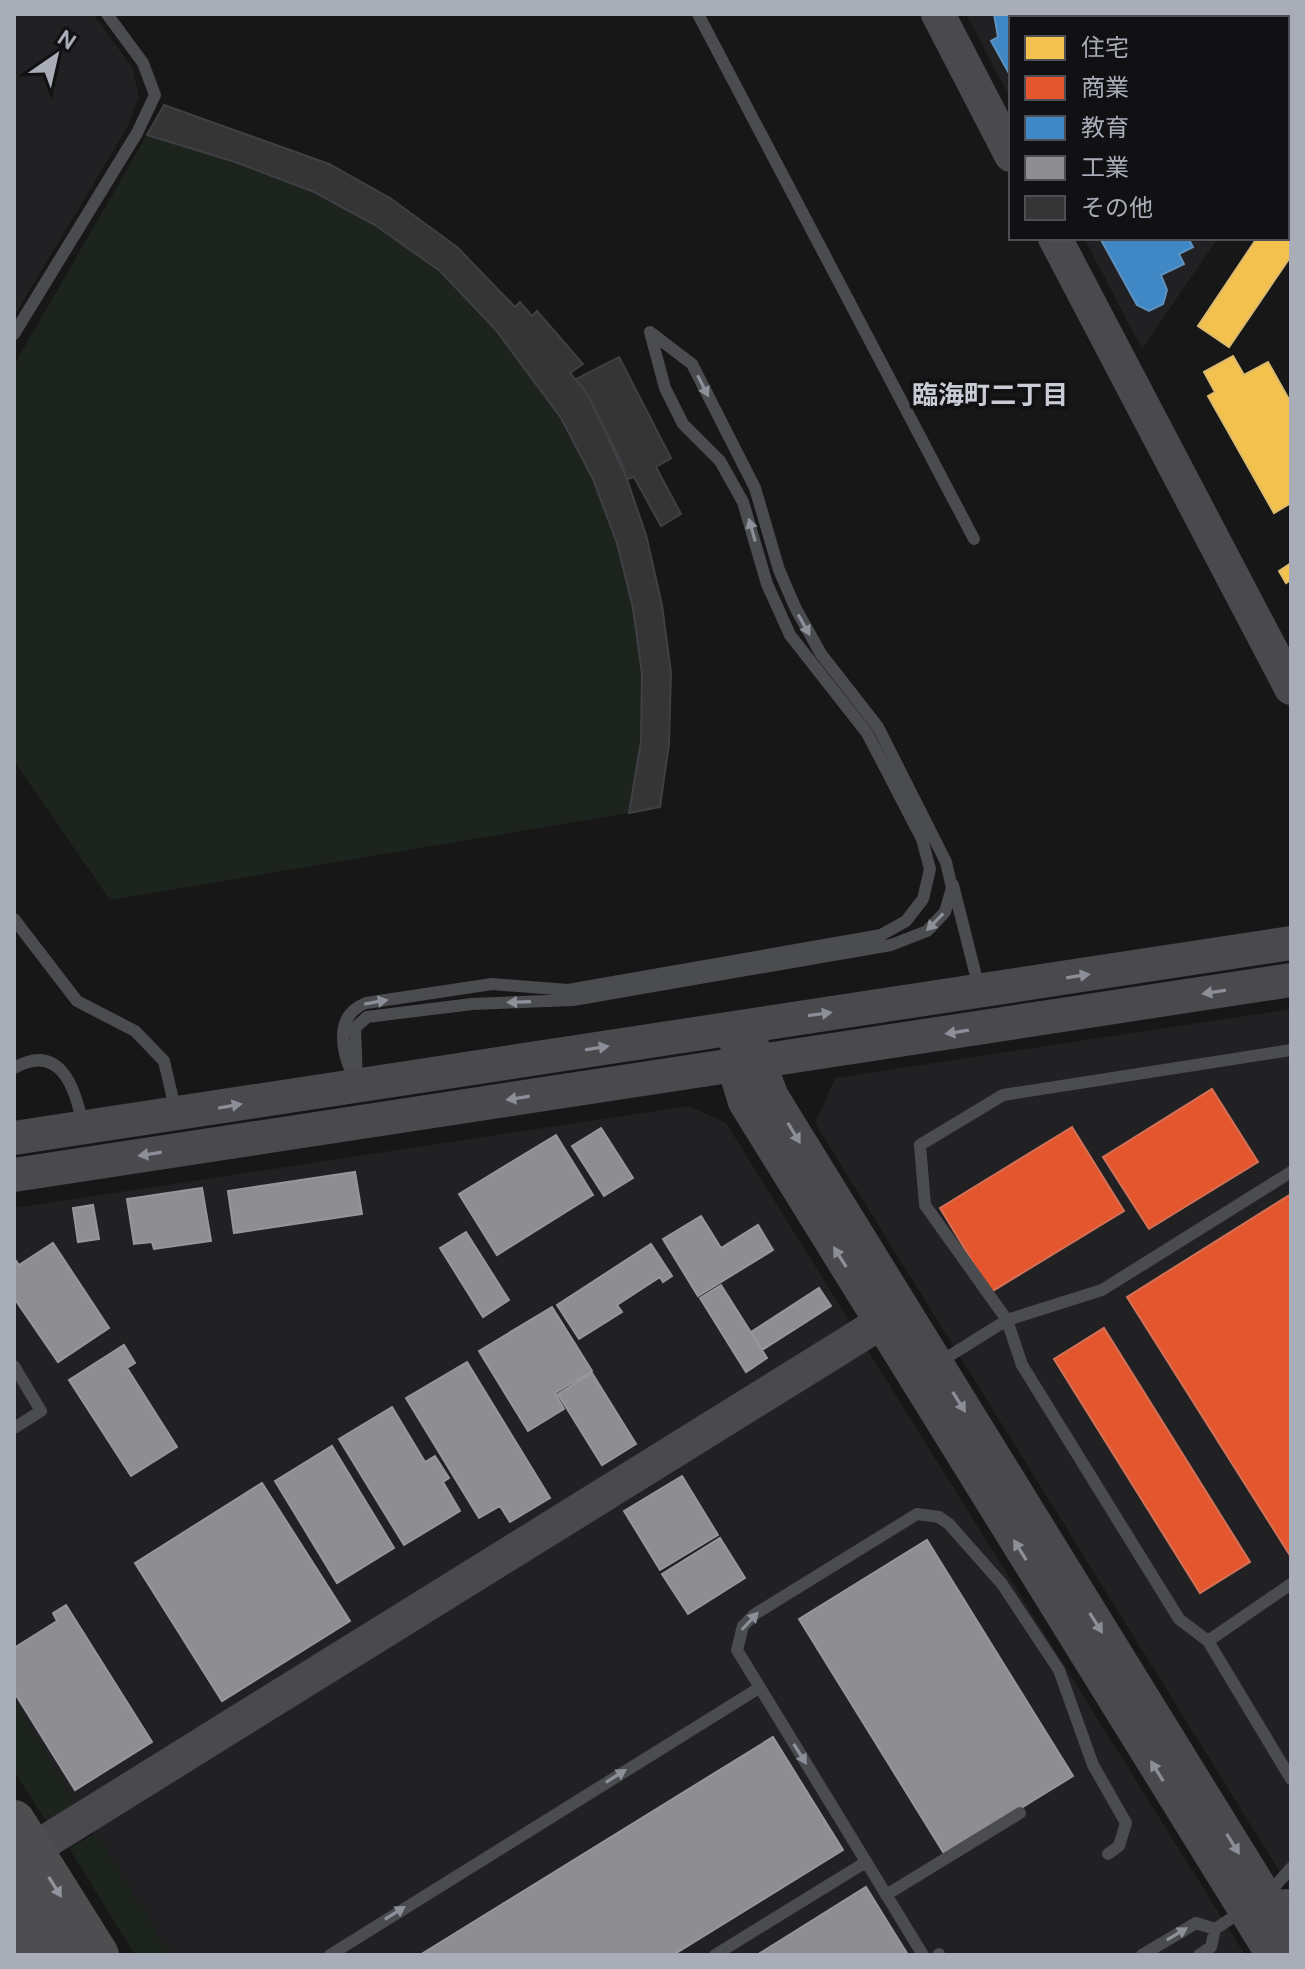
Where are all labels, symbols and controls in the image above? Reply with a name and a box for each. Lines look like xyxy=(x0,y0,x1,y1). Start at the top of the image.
north arrow xyxy=(16,16,96,96)
legend xyxy=(1009,16,1289,240)
text: N xyxy=(52,23,82,56)
text: 住宅 xyxy=(1081,32,1129,63)
text: 商業 xyxy=(1081,72,1129,103)
text: 教育 xyxy=(1081,112,1129,143)
text: 工業 xyxy=(1081,152,1129,183)
text: その他 xyxy=(1081,192,1153,223)
one-way arrow xyxy=(697,375,710,398)
district label: 臨海町二丁目 xyxy=(912,378,1068,412)
one-way arrow xyxy=(745,517,757,542)
one-way arrow xyxy=(797,614,811,636)
one-way arrow xyxy=(926,912,945,931)
one-way arrow xyxy=(1065,969,1090,982)
one-way arrow xyxy=(1201,986,1226,999)
one-way arrow xyxy=(364,995,389,1007)
one-way arrow xyxy=(506,996,531,1009)
one-way arrow xyxy=(808,1008,833,1021)
one-way arrow xyxy=(944,1026,969,1039)
one-way arrow xyxy=(585,1041,610,1054)
one-way arrow xyxy=(505,1092,530,1105)
one-way arrow xyxy=(217,1099,242,1112)
one-way arrow xyxy=(787,1122,801,1144)
one-way arrow xyxy=(138,1148,163,1161)
one-way arrow xyxy=(833,1246,847,1268)
one-way arrow xyxy=(952,1391,966,1413)
one-way arrow xyxy=(1014,1539,1028,1561)
one-way arrow xyxy=(741,1612,759,1631)
one-way arrow xyxy=(1089,1612,1103,1634)
one-way arrow xyxy=(792,1743,807,1766)
one-way arrow xyxy=(1150,1760,1164,1782)
one-way arrow xyxy=(605,1769,627,1783)
one-way arrow xyxy=(1226,1833,1240,1855)
one-way arrow xyxy=(48,1876,62,1898)
one-way arrow xyxy=(384,1906,406,1920)
one-way arrow xyxy=(1166,1927,1189,1941)

